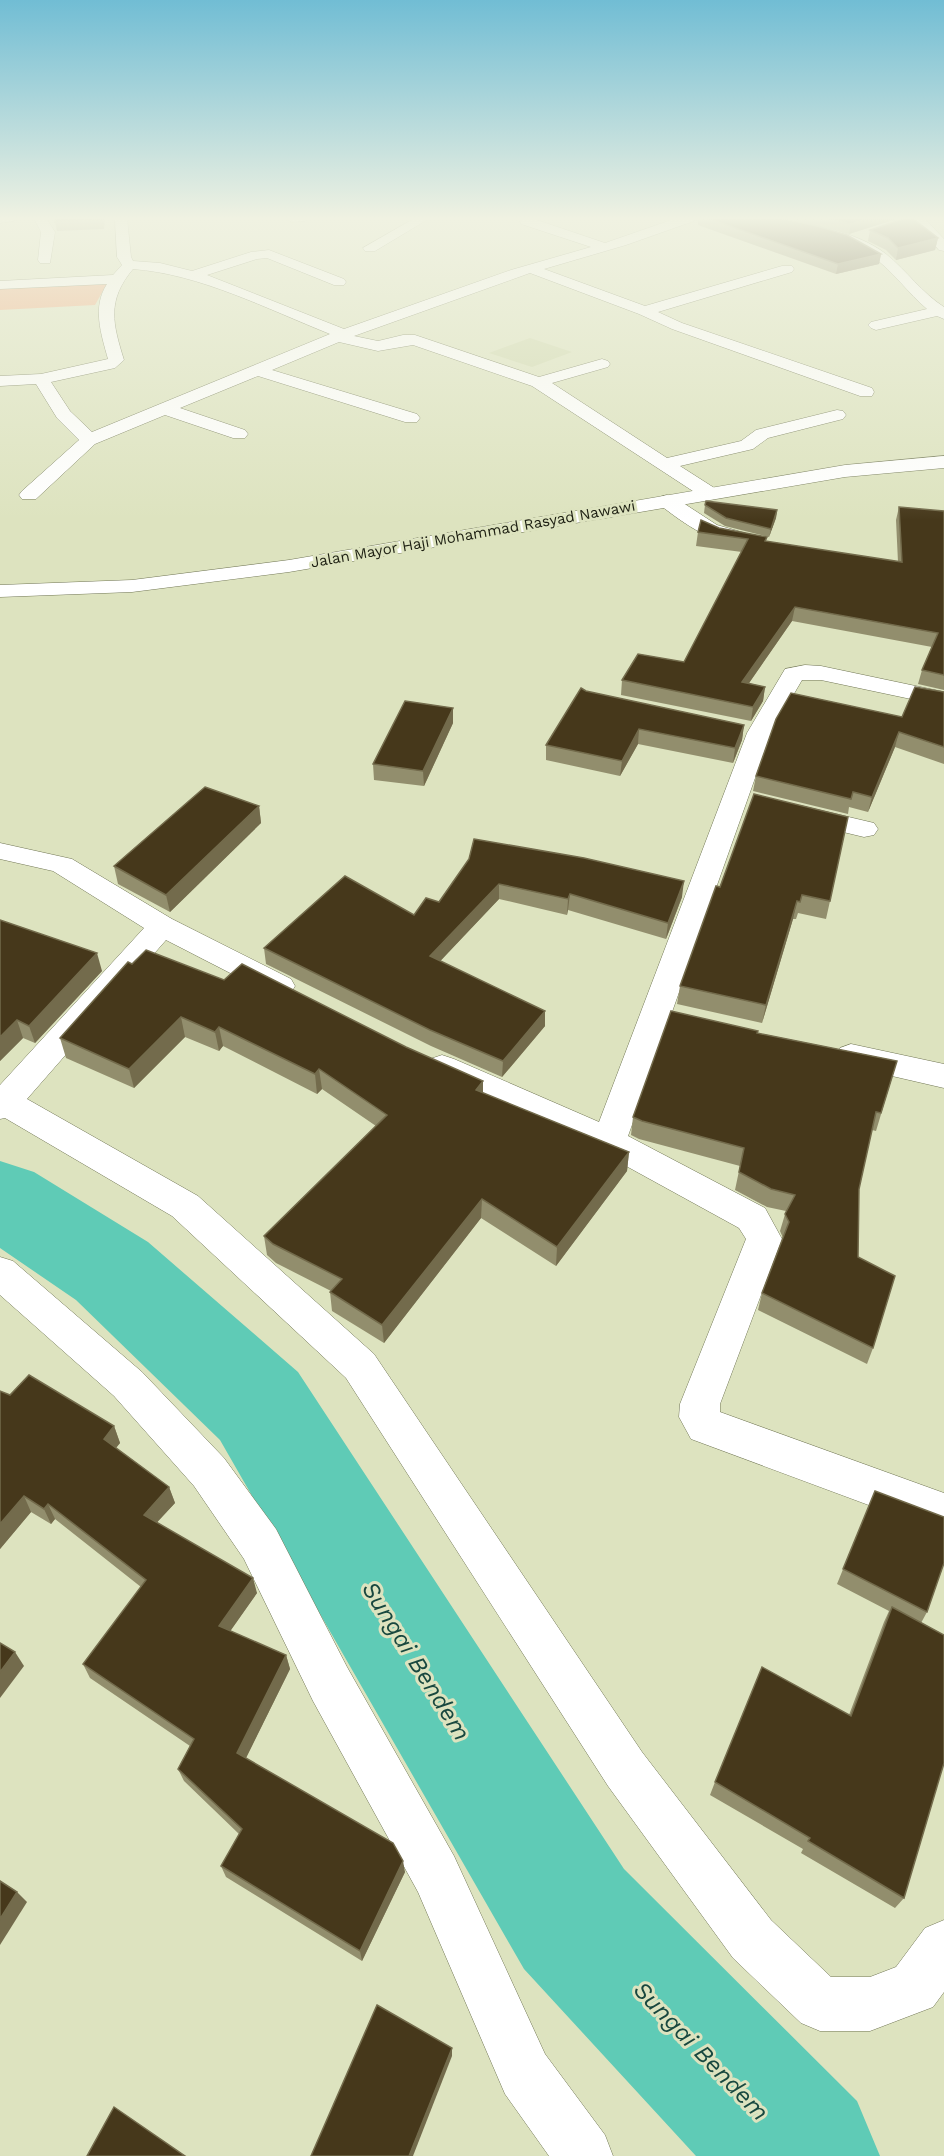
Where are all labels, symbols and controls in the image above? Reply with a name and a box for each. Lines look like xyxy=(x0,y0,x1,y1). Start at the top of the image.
street label: Jalan Mayor Haji Mohammad Rasyad Nawawi xyxy=(309,497,637,571)
water label: Sungai Bendem xyxy=(356,1576,476,1746)
water label: Sungai Bendem xyxy=(628,1976,774,2126)

